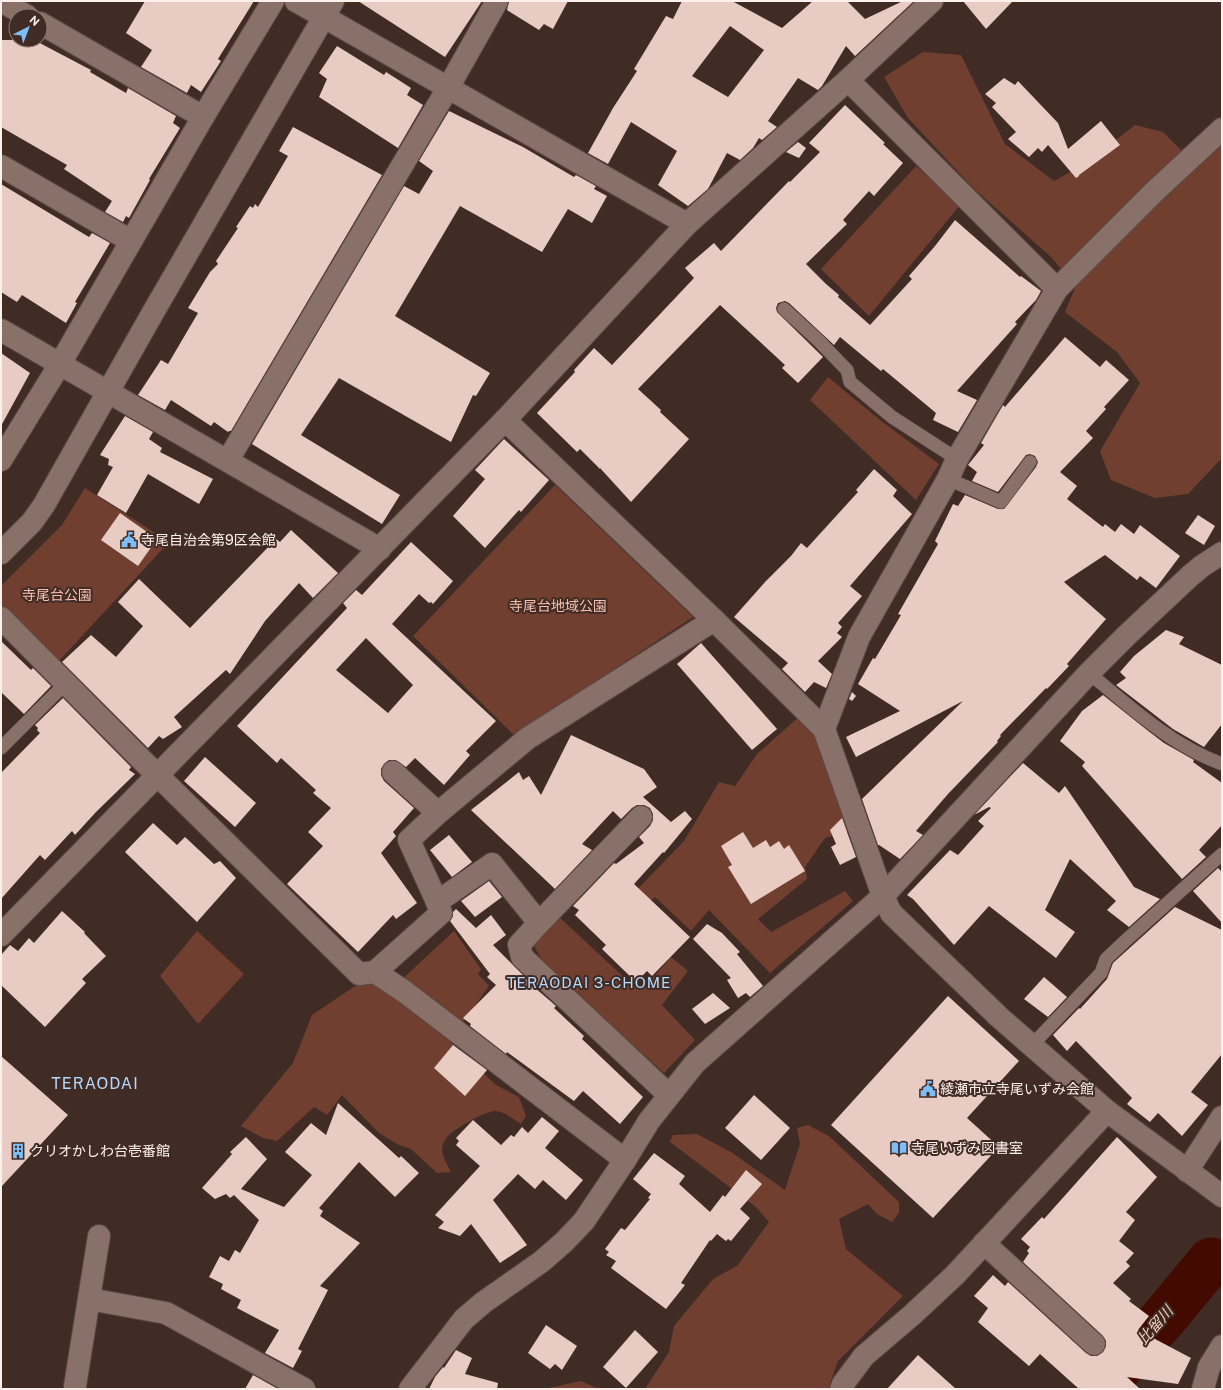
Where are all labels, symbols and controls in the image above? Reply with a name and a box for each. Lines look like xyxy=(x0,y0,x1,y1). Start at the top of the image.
north arrow xyxy=(8,8,48,48)
text: N xyxy=(27,13,42,28)
public building icon: 寺尾自治会第9区会館 xyxy=(120,531,138,549)
place label: 寺尾自治会第9区会館 xyxy=(141,532,276,548)
park label: 寺尾台公園 xyxy=(22,587,92,603)
park label: 寺尾台地域公園 xyxy=(509,598,607,614)
district label: TERAODAI 3-CHOME xyxy=(507,974,671,991)
district label: TERAODAI xyxy=(51,1074,139,1093)
public building icon: 綾瀬市立寺尾いずみ会館 xyxy=(919,1080,937,1098)
place label: 綾瀬市立寺尾いずみ会館 xyxy=(940,1081,1094,1097)
library icon: 寺尾いずみ図書室 xyxy=(890,1139,908,1157)
place label: 寺尾いずみ図書室 xyxy=(911,1140,1023,1156)
building icon: クリオかしわ台壱番館 xyxy=(9,1142,27,1160)
place label: クリオかしわ台壱番館 xyxy=(30,1143,170,1159)
water label: 比留川 xyxy=(1134,1301,1177,1348)

